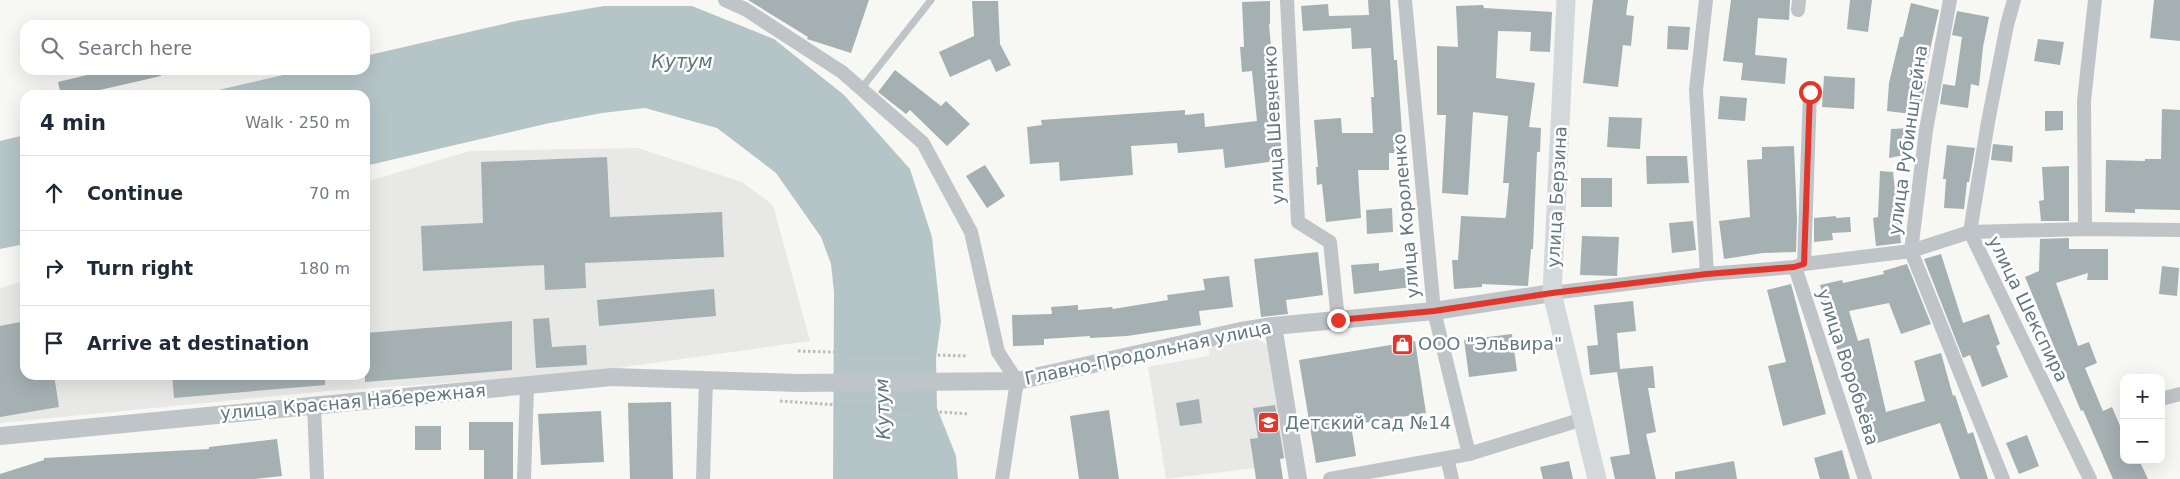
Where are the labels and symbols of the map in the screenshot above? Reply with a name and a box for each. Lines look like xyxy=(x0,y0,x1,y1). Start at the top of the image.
street label: улица Рубинштейна xyxy=(1884,44,1931,236)
street label: улица Шевченко xyxy=(1259,45,1288,205)
water label: Кутум xyxy=(651,50,713,72)
route start xyxy=(1799,81,1822,104)
street label: улица Берзина xyxy=(1542,126,1571,268)
street label: улица Короленко xyxy=(1388,133,1423,299)
street label: улица Шекспира xyxy=(1984,232,2073,385)
street label: улица Воробьёва xyxy=(1813,286,1884,448)
route end xyxy=(1327,309,1350,332)
street label: Главно-Продольная улица xyxy=(1023,316,1273,389)
shop icon: ООО "Эльвира" xyxy=(1390,332,1414,356)
place label: ООО "Эльвира" xyxy=(1418,333,1562,354)
water label: Кутум xyxy=(870,378,894,440)
street label: улица Красная Набережная xyxy=(219,379,487,424)
school or university icon: Детский сад №14 xyxy=(1257,411,1281,435)
place label: Детский сад №14 xyxy=(1285,412,1451,433)

